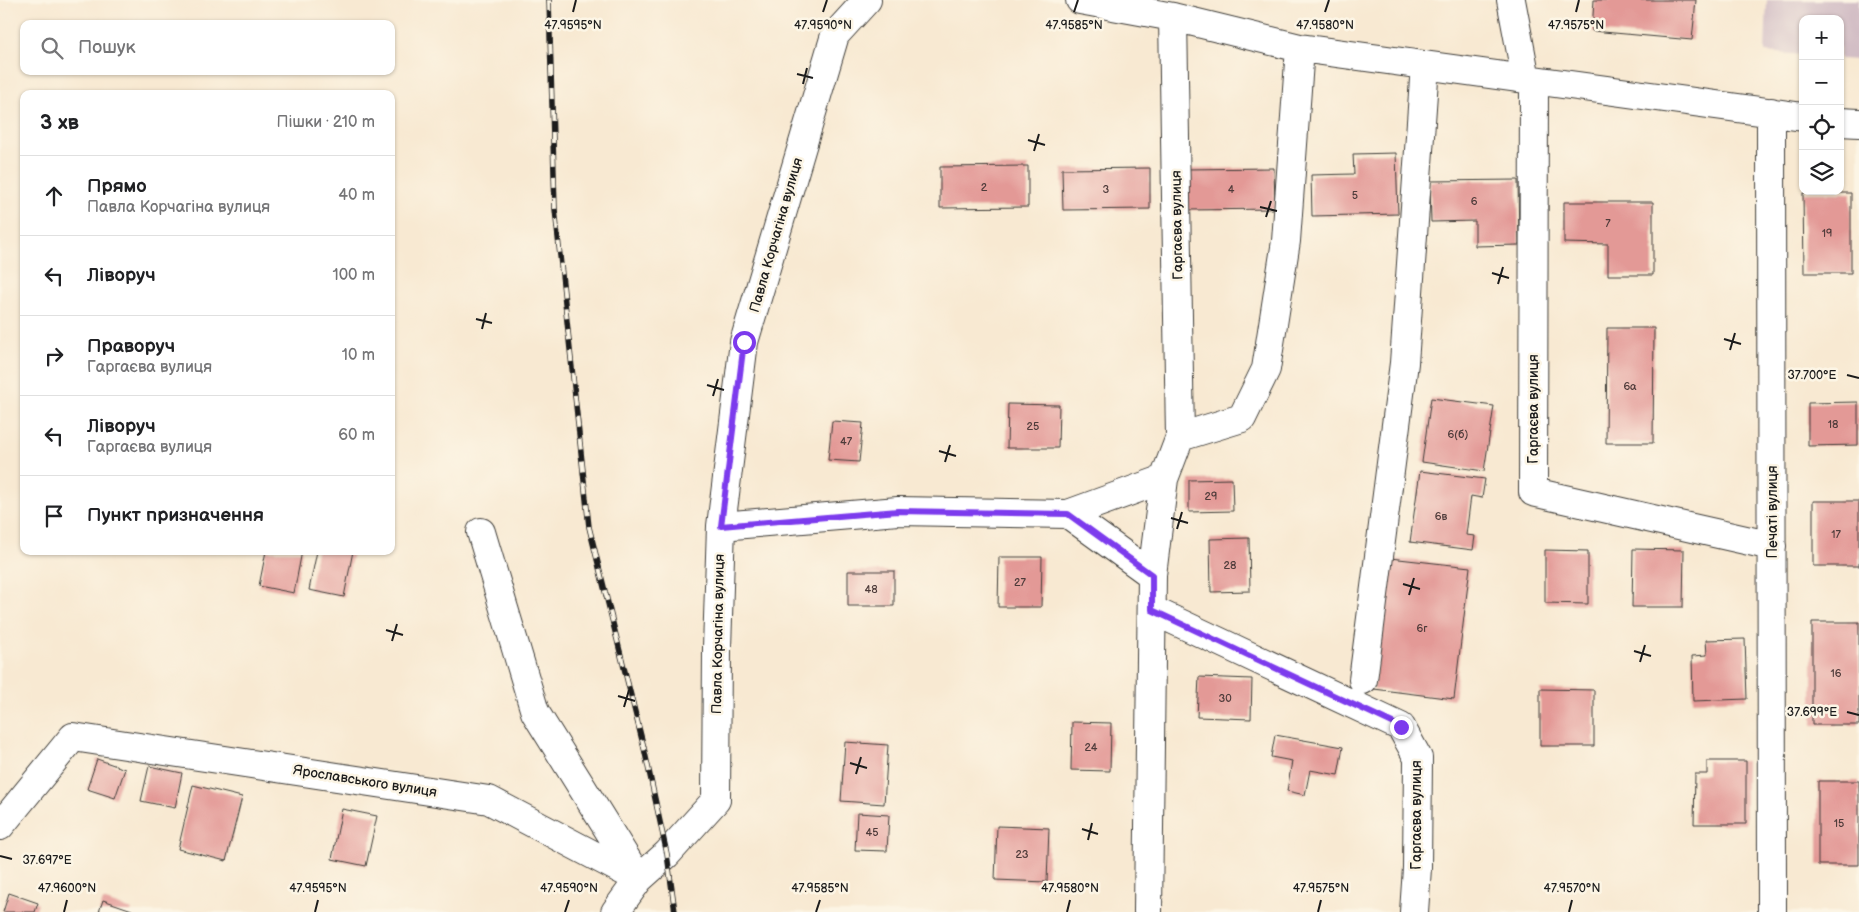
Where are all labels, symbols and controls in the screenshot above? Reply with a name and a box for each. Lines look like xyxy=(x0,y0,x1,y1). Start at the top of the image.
map controls xyxy=(1799,15,1844,195)
button: + xyxy=(1799,15,1844,60)
text: 47.9595°N xyxy=(544,18,602,33)
text: 47.9590°N xyxy=(794,18,852,33)
text: 47.9585°N xyxy=(1045,18,1103,33)
text: 47.9580°N xyxy=(1296,18,1354,33)
text: 47.9575°N xyxy=(1548,18,1604,33)
search box xyxy=(20,20,395,75)
icon: search xyxy=(38,34,66,62)
text: Пошук xyxy=(78,36,136,59)
button: − xyxy=(1799,60,1844,105)
button: locate xyxy=(1799,105,1844,150)
text: 3 хв xyxy=(40,110,79,135)
text: Пішки · 210 m xyxy=(277,113,375,132)
button: layers xyxy=(1799,150,1844,195)
street label: Павла Корчагіна вулиця xyxy=(746,155,806,314)
street label: Гаргаєва вулиця xyxy=(1168,170,1186,280)
text: Прямо xyxy=(87,175,147,198)
house number: 2 xyxy=(981,181,988,194)
icon: ahead xyxy=(40,182,68,210)
house number: 3 xyxy=(1103,183,1110,196)
house number: 4 xyxy=(1228,183,1235,196)
text: 40 m xyxy=(338,186,375,205)
house number: 5 xyxy=(1352,189,1358,202)
house number: 6 xyxy=(1471,195,1478,208)
text: Павла Корчагіна вулиця xyxy=(87,198,270,217)
house number: 7 xyxy=(1605,217,1611,230)
house number: 19 xyxy=(1822,227,1832,240)
icon: left xyxy=(40,262,68,290)
text: Ліворуч xyxy=(87,264,156,287)
text: 100 m xyxy=(332,266,375,285)
route start xyxy=(733,331,756,354)
text: Праворуч xyxy=(87,335,175,358)
icon: right xyxy=(40,342,68,370)
text: 10 m xyxy=(342,346,375,365)
street label: Гаргаєва вулиця xyxy=(1525,354,1542,464)
text: Гаргаєва вулиця xyxy=(87,358,212,377)
text: 37.700°E xyxy=(1787,368,1837,383)
house number: 6а xyxy=(1623,380,1637,393)
text: Ліворуч xyxy=(87,415,156,438)
house number: 18 xyxy=(1828,418,1838,431)
house number: 25 xyxy=(1027,420,1039,433)
icon: left xyxy=(40,422,68,450)
text: 60 m xyxy=(338,426,375,445)
house number: 6(б) xyxy=(1448,428,1468,441)
house number: 47 xyxy=(840,435,853,448)
text: Гаргаєва вулиця xyxy=(87,438,212,457)
street label: Печаті вулиця xyxy=(1764,465,1781,559)
house number: 29 xyxy=(1205,490,1217,503)
icon: arrive xyxy=(40,502,68,530)
text: Пункт призначення xyxy=(87,504,264,527)
house number: 6в xyxy=(1435,510,1447,523)
house number: 17 xyxy=(1831,528,1841,541)
street label: Павла Корчагіна вулиця xyxy=(708,553,728,714)
house number: 28 xyxy=(1224,559,1236,572)
house number: 27 xyxy=(1014,576,1027,589)
house number: 48 xyxy=(864,583,878,596)
house number: 6г xyxy=(1416,622,1428,635)
house number: 16 xyxy=(1831,667,1842,680)
house number: 30 xyxy=(1218,692,1232,705)
text: 37.699°E xyxy=(1787,705,1837,720)
route end xyxy=(1390,716,1413,739)
house number: 24 xyxy=(1084,741,1098,754)
street label: Гаргаєва вулиця xyxy=(1408,760,1425,870)
street label: Ярославського вулиця xyxy=(292,761,438,801)
house number: 15 xyxy=(1834,817,1844,830)
house number: 45 xyxy=(865,826,879,839)
house number: 23 xyxy=(1015,848,1029,861)
text: 37.697°E xyxy=(22,853,72,868)
text: 47.9600°N xyxy=(38,881,96,896)
text: 47.9595°N xyxy=(289,881,347,896)
text: 47.9590°N xyxy=(540,881,598,896)
text: 47.9585°N xyxy=(791,881,849,896)
text: 47.9580°N xyxy=(1041,881,1099,896)
text: 47.9575°N xyxy=(1293,881,1349,896)
text: 47.9570°N xyxy=(1544,881,1600,896)

